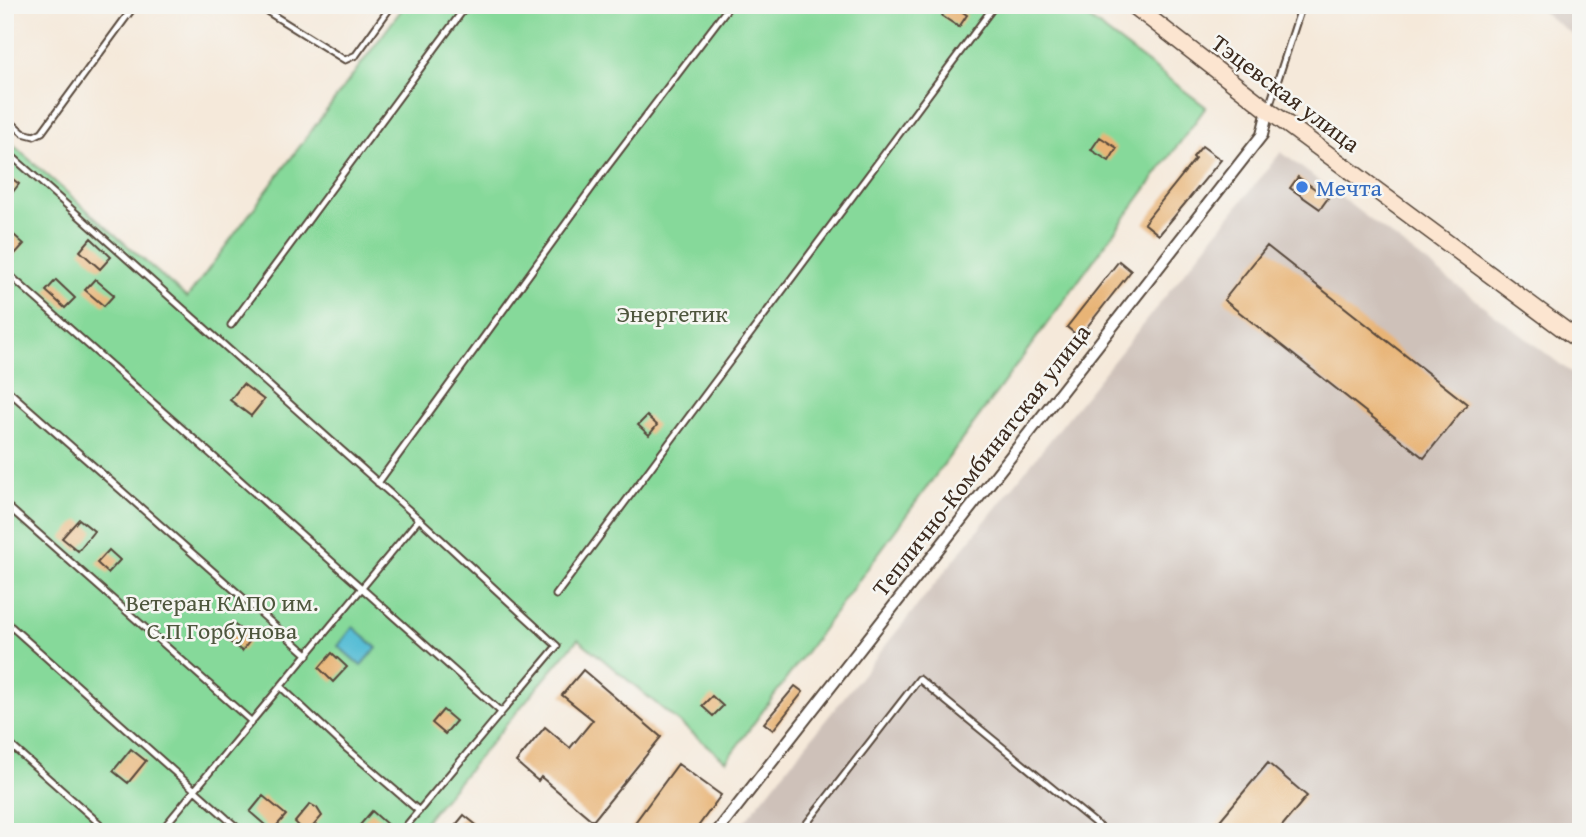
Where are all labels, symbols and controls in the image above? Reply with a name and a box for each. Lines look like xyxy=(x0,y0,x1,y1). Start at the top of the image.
street label: Тэцевская улица xyxy=(1204,25,1368,161)
place label: Мечта xyxy=(1316,170,1383,205)
marker: Мечта xyxy=(1294,179,1310,195)
park label: Энергетик xyxy=(616,296,728,331)
street label: Теплично-Комбинатская улица xyxy=(863,316,1099,604)
park label: Ветеран КАПО им. С.П Горбунова xyxy=(125,585,319,648)

